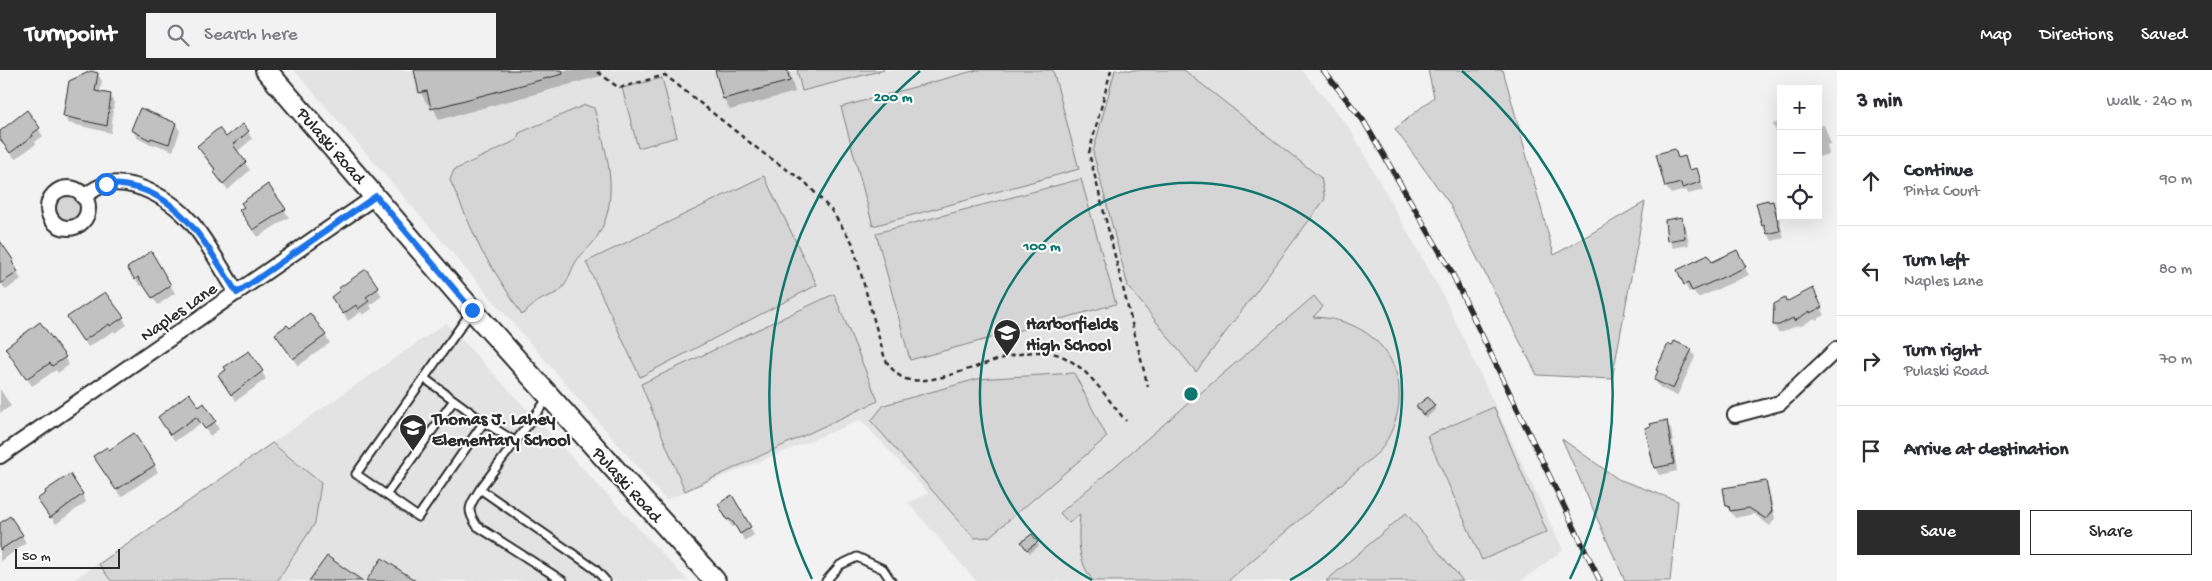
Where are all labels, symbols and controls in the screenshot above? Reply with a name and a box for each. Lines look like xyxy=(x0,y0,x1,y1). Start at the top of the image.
search box xyxy=(146,13,496,58)
text: Turnpoint xyxy=(25,21,116,50)
icon: search xyxy=(164,21,192,49)
text: Search here xyxy=(204,24,298,47)
text: Map xyxy=(1980,25,2012,46)
text: Directions xyxy=(2040,25,2113,46)
text: Saved xyxy=(2141,25,2187,46)
map controls xyxy=(1777,85,1822,220)
button: + xyxy=(1777,85,1822,130)
text: 200 m xyxy=(874,89,913,107)
text: 3 min xyxy=(1857,90,1902,115)
text: Walk · 240 m xyxy=(2107,93,2192,112)
street label: Pulaski Road xyxy=(291,103,370,190)
button: − xyxy=(1777,130,1822,175)
text: Continue xyxy=(1904,160,1973,183)
icon: ahead xyxy=(1857,167,1885,195)
text: 90 m xyxy=(2160,171,2192,190)
route start xyxy=(95,173,118,196)
button: locate xyxy=(1777,175,1822,220)
text: Pinta Court xyxy=(1904,183,1980,202)
text: 100 m xyxy=(1022,238,1061,256)
text: Turn left xyxy=(1904,250,1968,273)
icon: left xyxy=(1857,257,1885,285)
text: 80 m xyxy=(2159,261,2192,280)
text: Naples Lane xyxy=(1904,273,1983,292)
street label: Naples Lane xyxy=(137,278,223,347)
route end xyxy=(461,299,484,322)
place label: Harborfields High School xyxy=(1026,315,1119,357)
school or university icon: Harborfields High School xyxy=(992,318,1022,357)
text: Turn right xyxy=(1904,340,1980,363)
icon: right xyxy=(1857,347,1885,375)
text: 70 m xyxy=(2159,351,2192,370)
text: Pulaski Road xyxy=(1904,363,1988,382)
centre of rings xyxy=(1182,385,1200,403)
place label: Thomas J. Lahey Elementary School xyxy=(430,410,571,452)
school or university icon: Thomas J. Lahey Elementary School xyxy=(398,413,428,452)
icon: arrive xyxy=(1857,437,1885,465)
text: Arrive at destination xyxy=(1904,439,2068,462)
street label: Pulaski Road xyxy=(586,443,667,529)
button: Save xyxy=(1857,510,2020,555)
button: Share xyxy=(2030,510,2192,555)
scale bar xyxy=(15,546,120,569)
text: 50 m xyxy=(22,549,51,566)

